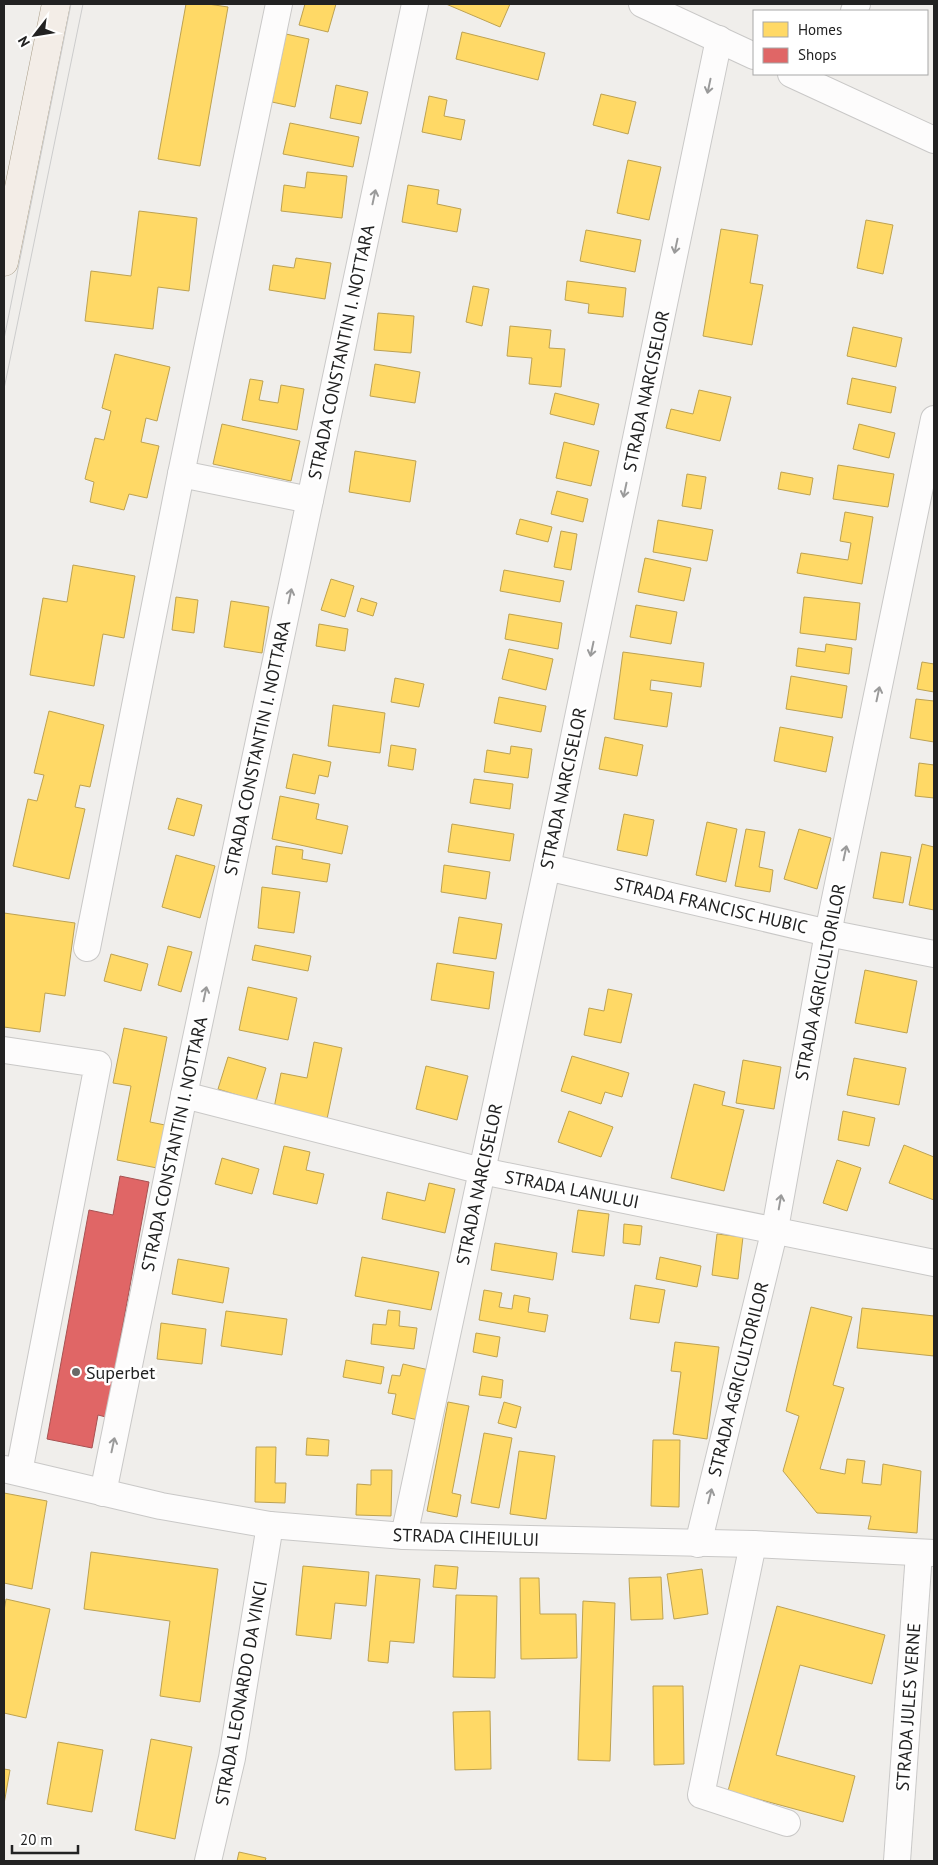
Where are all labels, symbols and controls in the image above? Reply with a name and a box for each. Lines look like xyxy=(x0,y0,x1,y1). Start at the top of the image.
north arrow xyxy=(10,10,60,60)
legend xyxy=(753,10,928,75)
text: Homes xyxy=(798,20,842,39)
text: N xyxy=(14,33,34,50)
text: Shops xyxy=(798,45,837,64)
one-way arrow xyxy=(704,78,713,94)
one-way arrow xyxy=(370,190,379,206)
street label: STRADA CONSTANTIN I. NOTTARA xyxy=(303,222,379,482)
one-way arrow xyxy=(671,237,680,253)
street label: STRADA NARCISELOR xyxy=(618,308,674,474)
one-way arrow xyxy=(620,482,629,498)
one-way arrow xyxy=(285,588,295,604)
street label: STRADA CONSTANTIN I. NOTTARA xyxy=(219,618,295,878)
one-way arrow xyxy=(587,641,596,657)
one-way arrow xyxy=(873,687,883,703)
street label: STRADA NARCISELOR xyxy=(535,705,591,871)
one-way arrow xyxy=(841,846,850,862)
street label: STRADA FRANCISC HUBIC xyxy=(612,872,810,938)
street label: STRADA AGRICULTORILOR xyxy=(790,881,850,1083)
one-way arrow xyxy=(201,987,211,1003)
street label: STRADA CONSTANTIN I. NOTTARA xyxy=(136,1014,212,1274)
street label: STRADA NARCISELOR xyxy=(451,1101,507,1267)
street label: STRADA LANULUI xyxy=(503,1165,641,1213)
one-way arrow xyxy=(775,1195,785,1211)
street label: STRADA AGRICULTORILOR xyxy=(703,1279,773,1479)
place label: Superbet xyxy=(86,1361,155,1384)
marker: Superbet xyxy=(70,1366,82,1378)
one-way arrow xyxy=(109,1438,118,1454)
one-way arrow xyxy=(706,1489,715,1505)
street label: STRADA CIHEIULUI xyxy=(392,1523,540,1551)
street label: STRADA LEONARDO DA VINCI xyxy=(210,1579,272,1807)
street label: STRADA JULES VERNE xyxy=(891,1622,925,1792)
scale bar xyxy=(12,1822,79,1854)
text: 20 m xyxy=(20,1830,53,1849)

